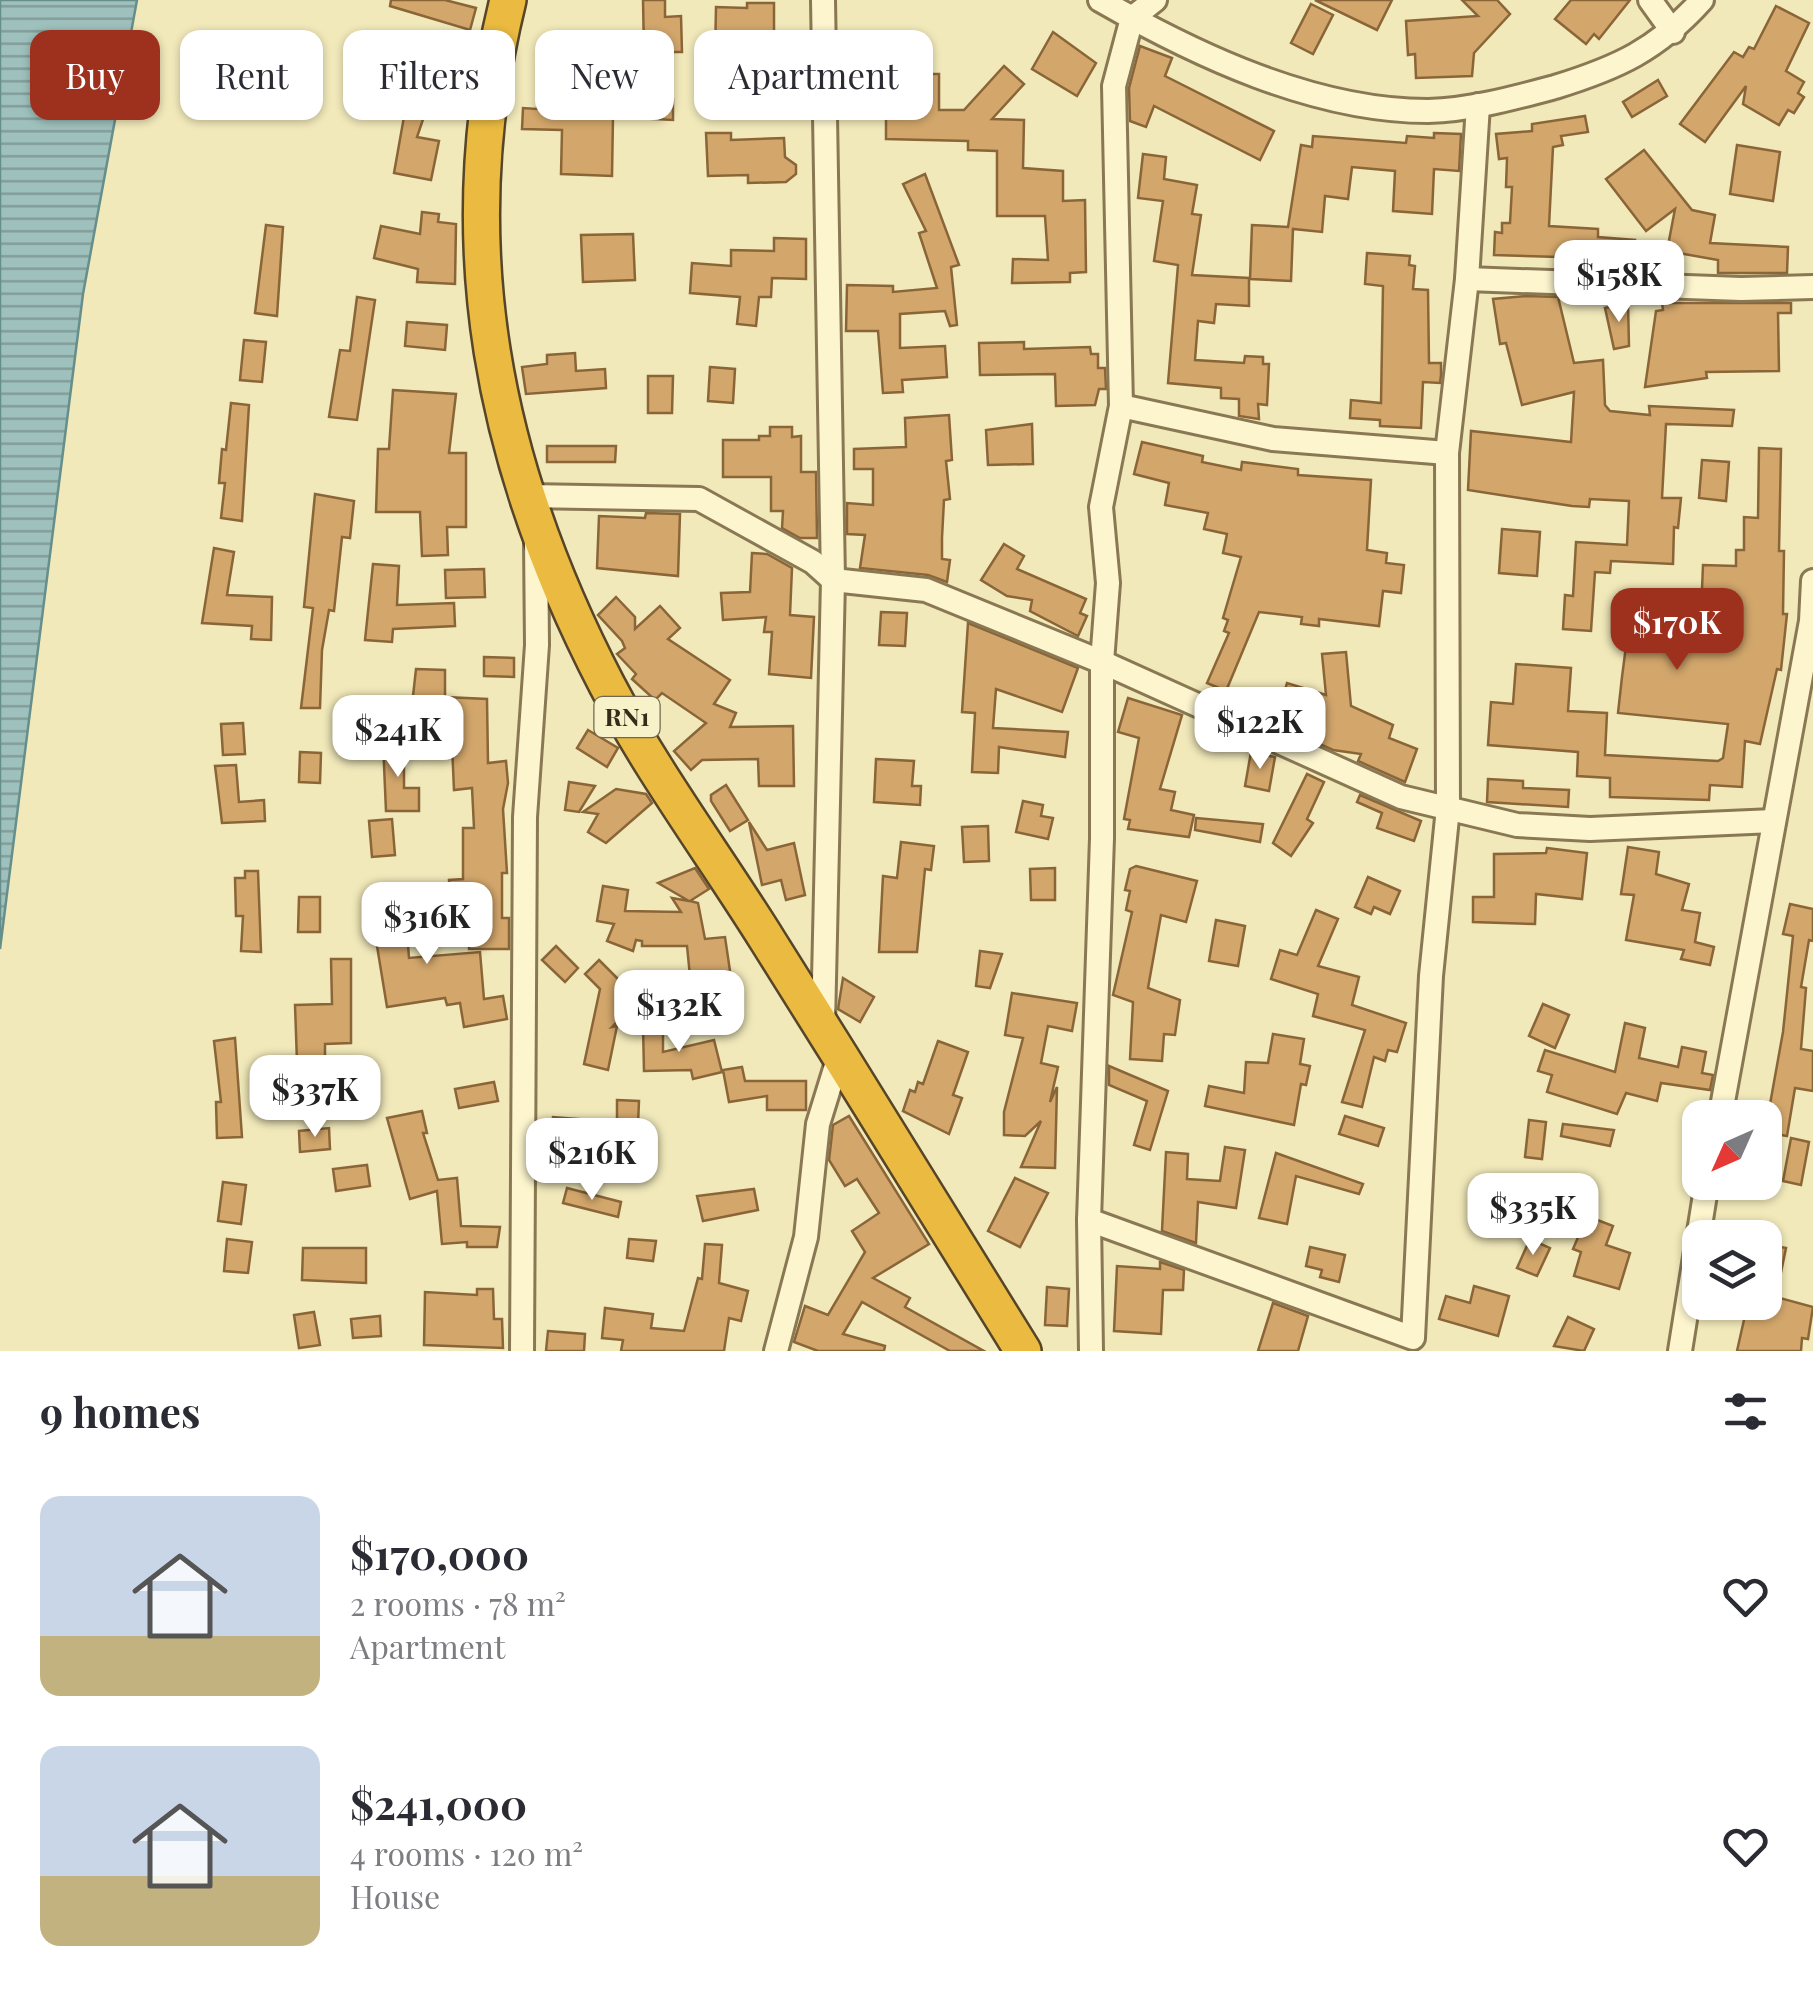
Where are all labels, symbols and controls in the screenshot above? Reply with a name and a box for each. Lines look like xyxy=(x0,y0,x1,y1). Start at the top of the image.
chip: Buy xyxy=(30,30,160,120)
chip: Rent xyxy=(180,30,323,120)
chip: Filters xyxy=(343,30,515,120)
chip: New xyxy=(535,30,674,120)
chip: Apartment xyxy=(694,30,933,120)
pin: $158K xyxy=(1549,240,1689,325)
text: $158K xyxy=(1576,251,1662,294)
pin: $170K xyxy=(1607,588,1747,673)
text: $170K xyxy=(1633,599,1721,642)
pin: $122K xyxy=(1190,687,1330,772)
pin: $241K xyxy=(328,695,468,780)
road number: RN1 xyxy=(594,697,660,737)
text: $122K xyxy=(1217,698,1303,741)
text: $241K xyxy=(354,706,442,749)
pin: $316K xyxy=(357,882,497,967)
text: $316K xyxy=(384,893,470,936)
pin: $132K xyxy=(609,970,749,1055)
text: $132K xyxy=(636,981,722,1024)
pin: $337K xyxy=(245,1055,385,1140)
text: $337K xyxy=(272,1066,358,1109)
north arrow xyxy=(1682,1100,1782,1200)
map controls xyxy=(1682,1100,1782,1320)
pin: $216K xyxy=(522,1118,662,1203)
text: $216K xyxy=(548,1129,636,1172)
pin: $335K xyxy=(1463,1173,1603,1258)
text: $335K xyxy=(1489,1184,1577,1227)
button: layers xyxy=(1682,1220,1782,1320)
text: 9 homes xyxy=(40,1383,200,1439)
icon: filters xyxy=(1718,1384,1773,1439)
text: $170,000 xyxy=(350,1525,529,1581)
icon: home xyxy=(120,1536,240,1656)
icon: heart xyxy=(1718,1569,1773,1624)
text: 2 rooms · 78 m² xyxy=(350,1581,566,1624)
text: Apartment xyxy=(350,1624,505,1667)
text: $241,000 xyxy=(350,1775,527,1831)
icon: home xyxy=(120,1786,240,1906)
icon: heart xyxy=(1718,1819,1773,1874)
text: 4 rooms · 120 m² xyxy=(350,1831,583,1874)
text: House xyxy=(350,1874,440,1917)

